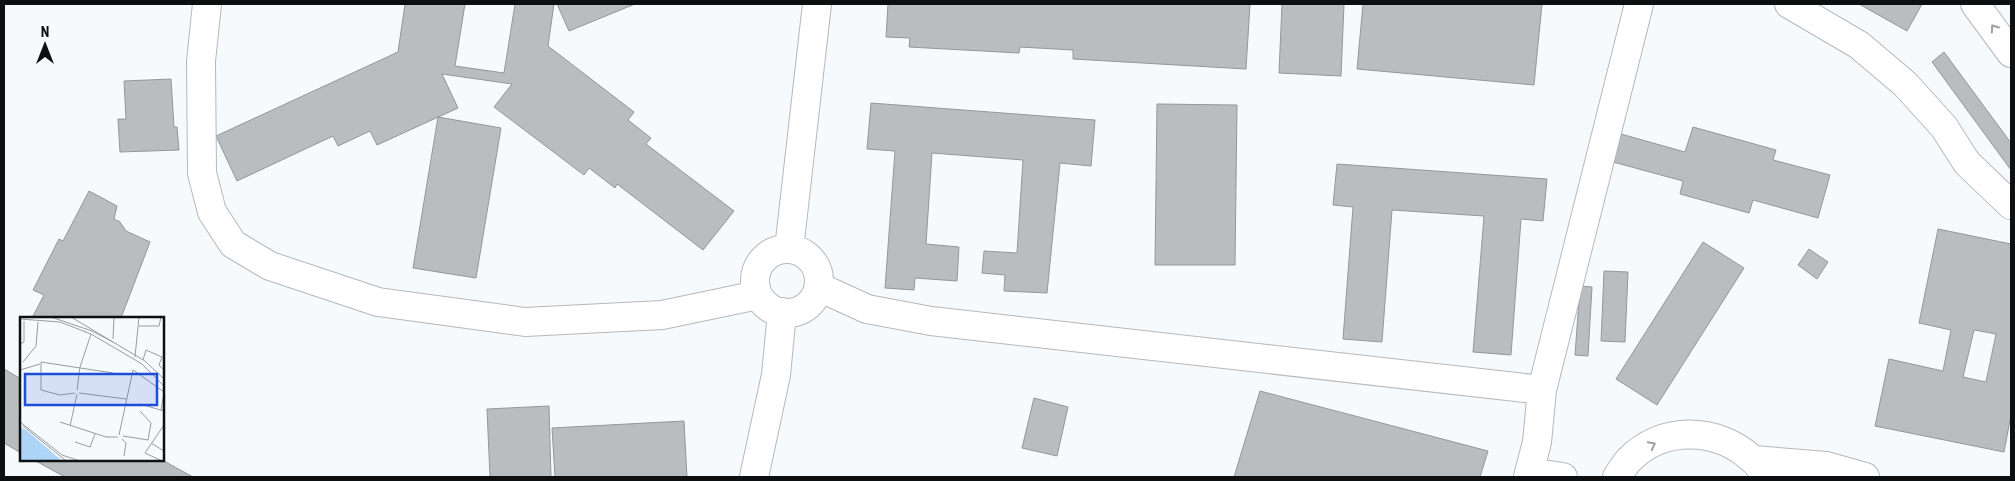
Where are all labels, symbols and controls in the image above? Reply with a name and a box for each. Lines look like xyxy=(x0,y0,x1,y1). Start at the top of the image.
north arrow xyxy=(20,20,70,70)
text: N xyxy=(41,24,49,40)
one-way arrow xyxy=(1991,25,1999,34)
inset map xyxy=(20,317,164,461)
one-way arrow xyxy=(1647,441,1656,451)

